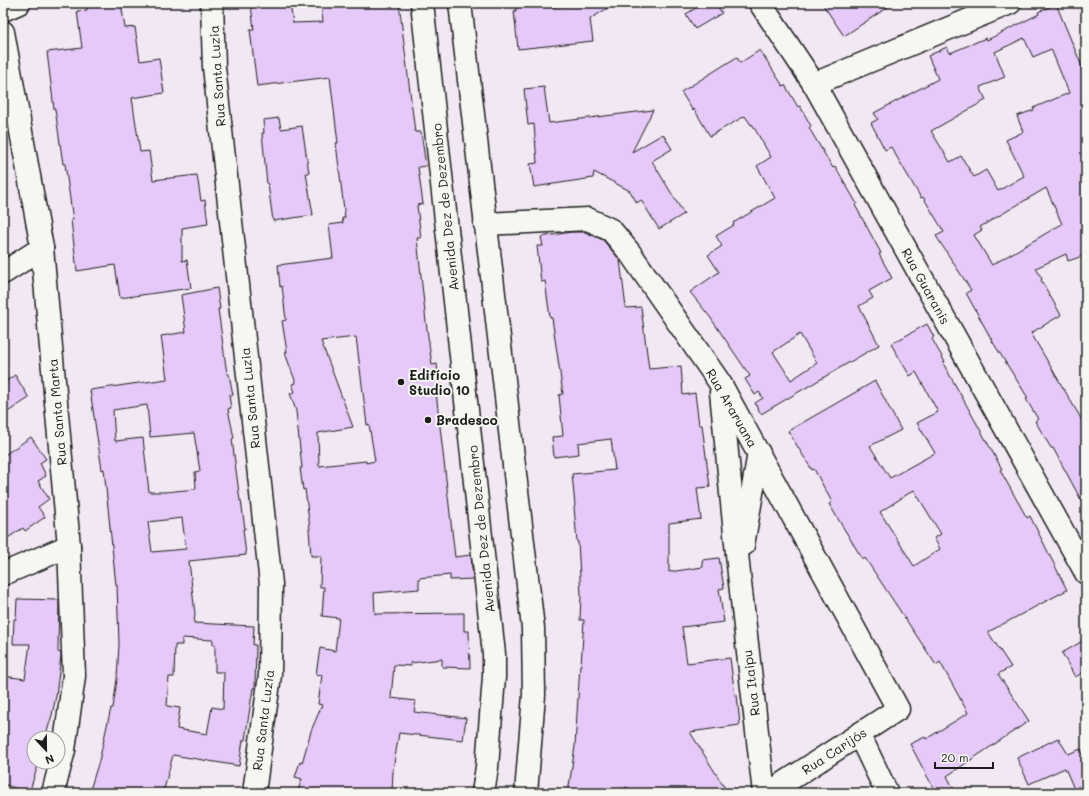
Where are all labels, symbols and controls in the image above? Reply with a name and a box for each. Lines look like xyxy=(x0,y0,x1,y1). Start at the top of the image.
street label: Rua Santa Luzia xyxy=(204,25,229,127)
street label: Avenida Dez de Dezembro xyxy=(427,122,462,292)
street label: Rua Guaranis xyxy=(898,245,954,327)
street label: Rua Santa Luzia xyxy=(236,347,263,449)
street label: Rua Santa Marta xyxy=(43,358,70,466)
street label: Rua Araruana xyxy=(703,365,762,450)
place label: Edifício Studio 10 xyxy=(409,366,470,398)
marker: Edifício Studio 10 xyxy=(396,377,406,387)
place label: Bradesco xyxy=(436,411,498,428)
marker: Bradesco xyxy=(423,415,433,425)
street label: Avenida Dez de Dezembro xyxy=(463,444,498,614)
street label: Rua Itaipu xyxy=(738,649,763,717)
street label: Rua Santa Luzia xyxy=(248,669,277,771)
street label: Rua Carijós xyxy=(798,723,869,778)
north arrow xyxy=(26,730,66,770)
scale bar xyxy=(935,744,993,770)
text: 20 m xyxy=(941,749,969,765)
text: N xyxy=(43,751,57,768)

